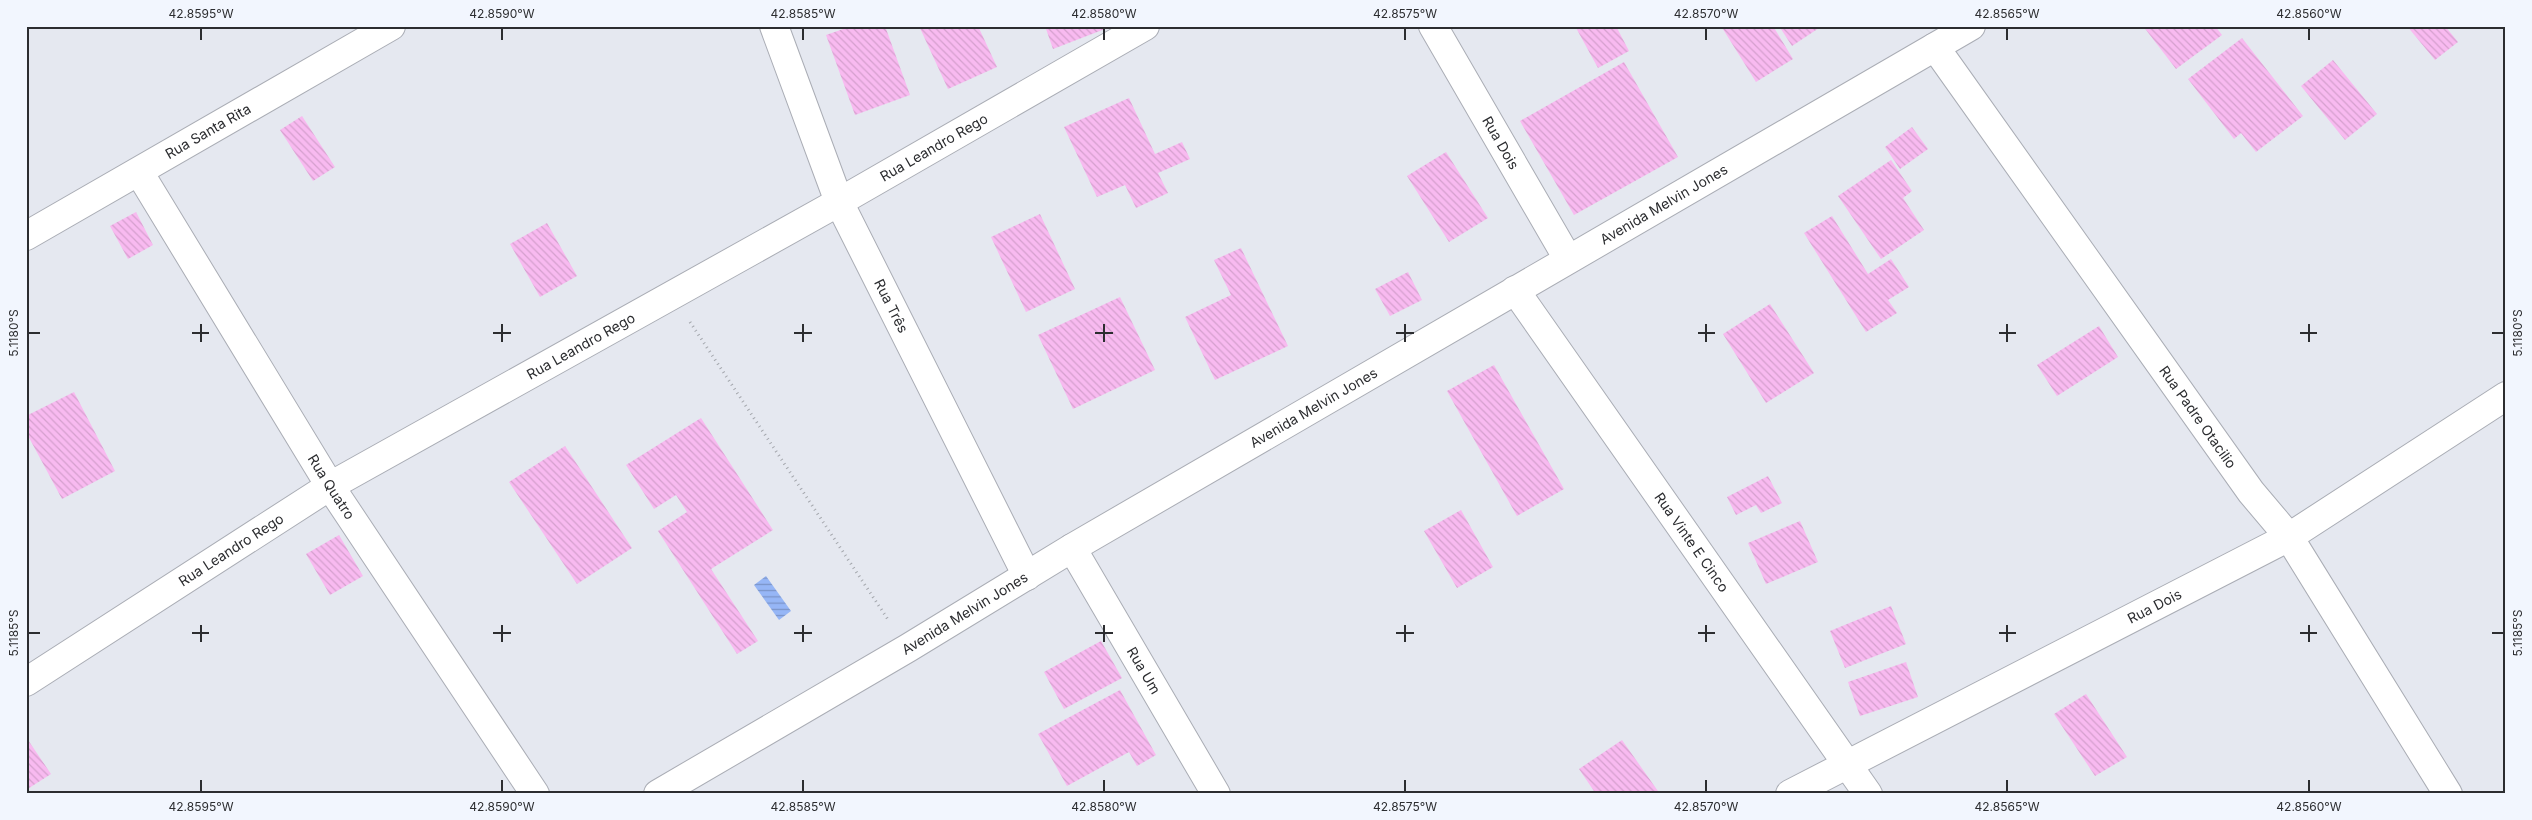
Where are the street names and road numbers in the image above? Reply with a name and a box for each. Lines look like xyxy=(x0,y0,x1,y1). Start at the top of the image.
street label: Rua Santa Rita xyxy=(162,100,253,162)
street label: Rua Leandro Rego xyxy=(877,109,990,185)
street label: Rua Dois xyxy=(1479,113,1523,172)
street label: Avenida Melvin Jones xyxy=(1597,160,1730,248)
street label: Rua Três xyxy=(871,276,912,335)
street label: Rua Leandro Rego xyxy=(523,309,638,383)
street label: Rua Padre Otacilio xyxy=(2156,362,2240,471)
street label: Avenida Melvin Jones xyxy=(1247,364,1380,451)
street label: Rua Quatro xyxy=(305,451,359,522)
street label: Rua Vinte E Cinco xyxy=(1651,489,1733,595)
street label: Rua Leandro Rego xyxy=(175,509,286,589)
street label: Avenida Melvin Jones xyxy=(898,568,1031,658)
street label: Rua Dois xyxy=(2124,585,2184,627)
street label: Rua Um xyxy=(1124,644,1165,697)

